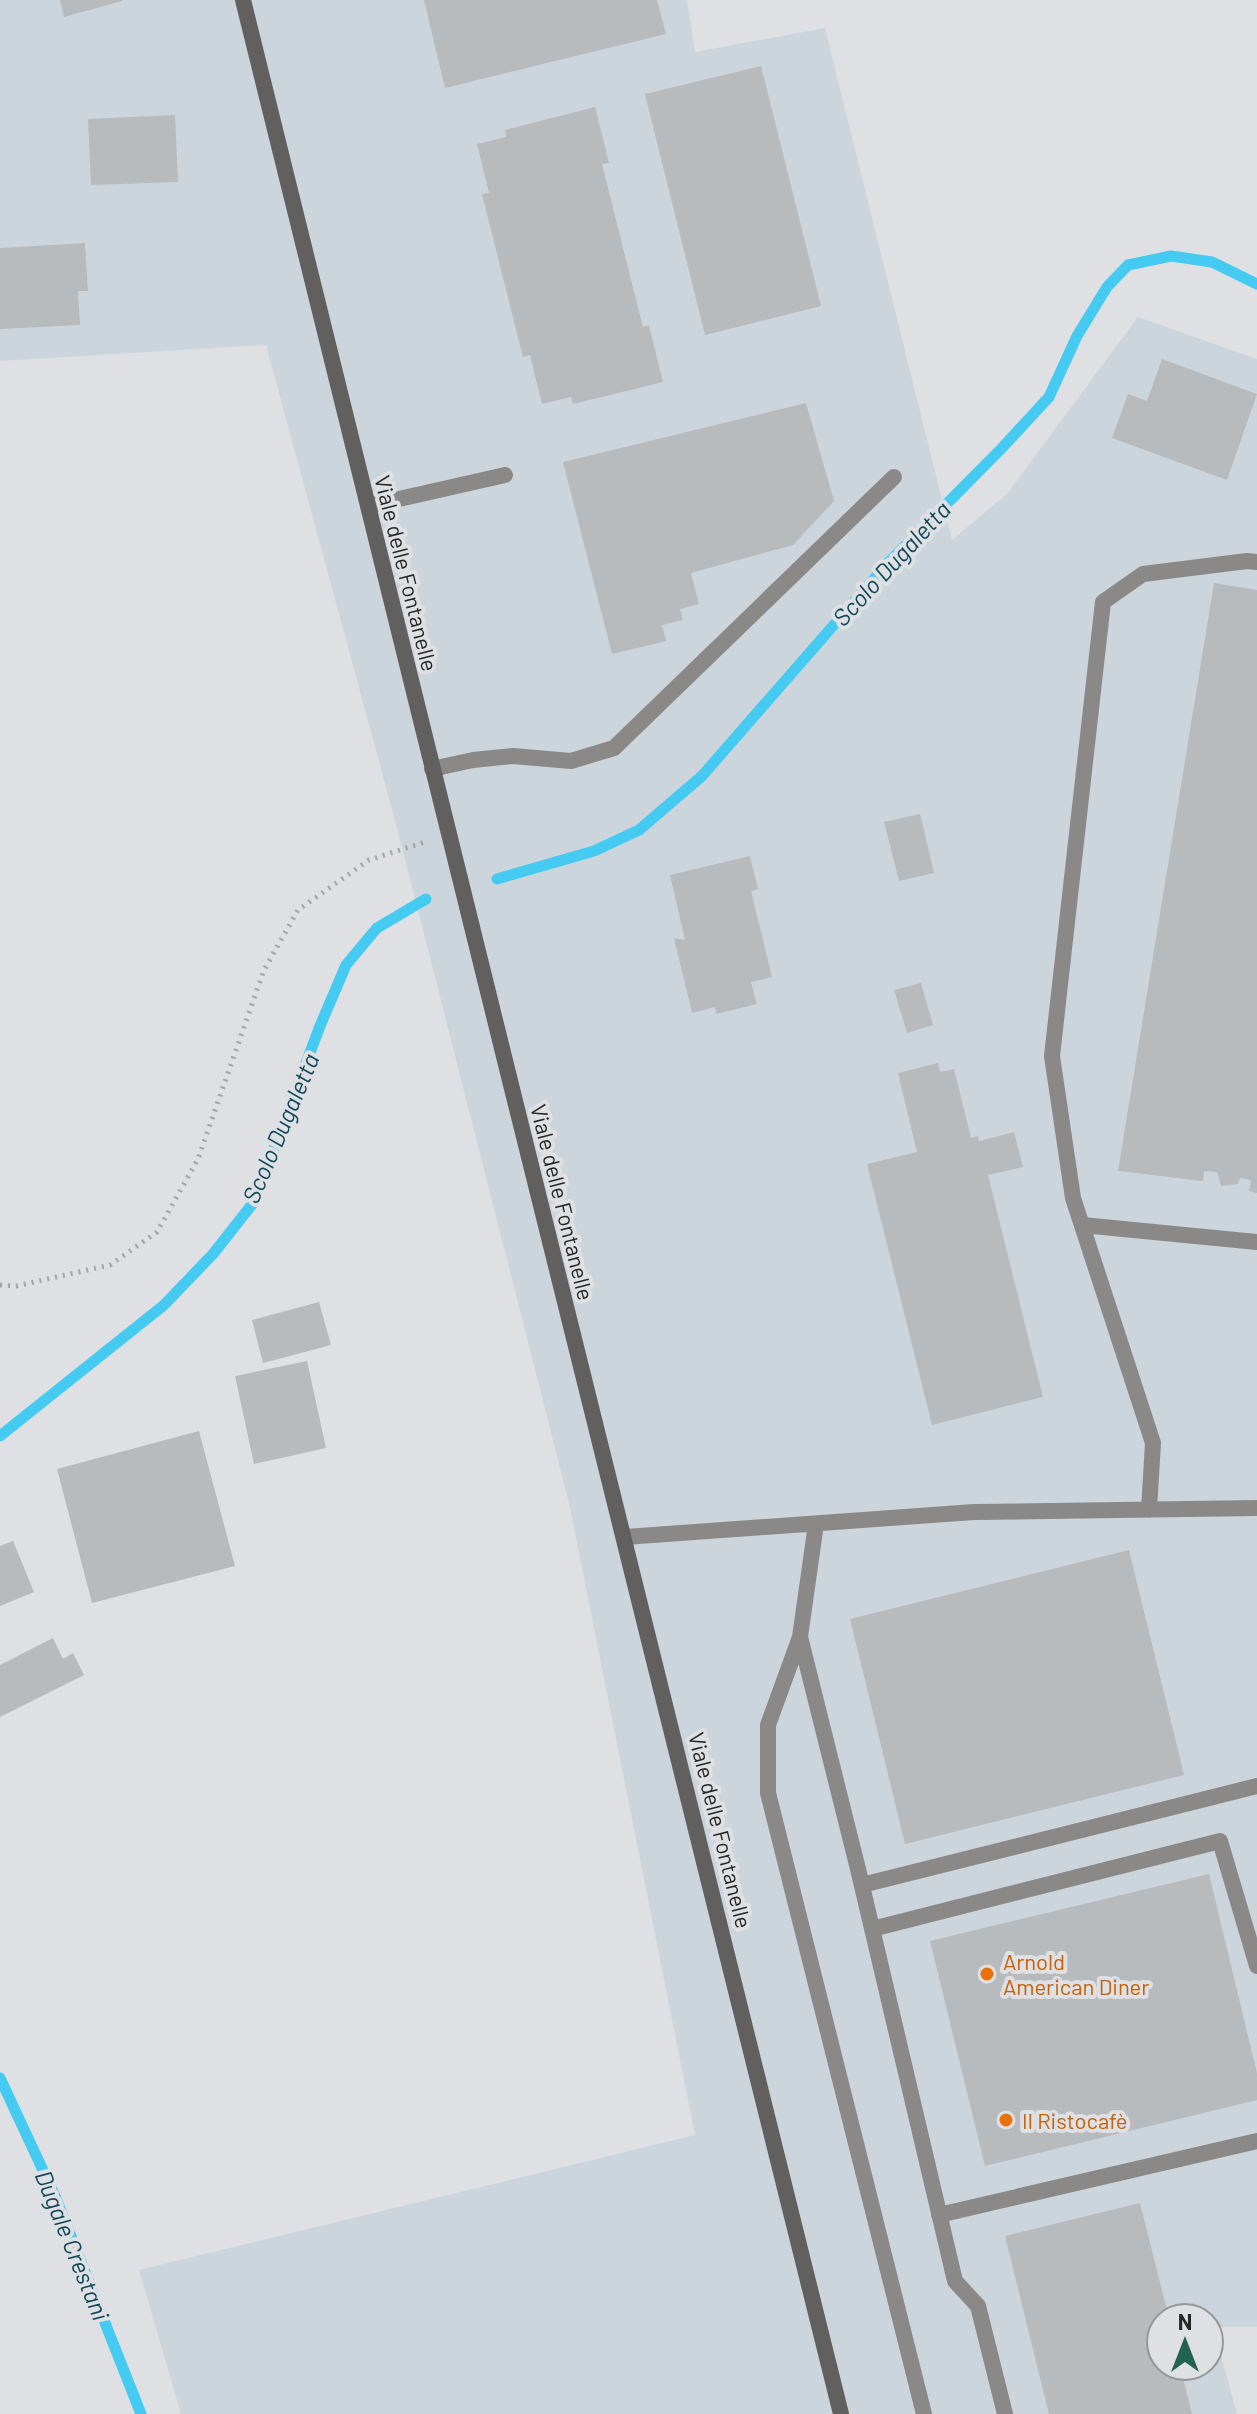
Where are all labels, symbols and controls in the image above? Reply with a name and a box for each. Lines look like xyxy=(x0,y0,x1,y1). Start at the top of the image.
street label: Viale delle Fontanelle xyxy=(370,472,444,674)
water label: Scolo Dugaletta xyxy=(826,495,956,631)
water label: Scolo Dugaletta xyxy=(235,1049,325,1207)
street label: Viale delle Fontanelle xyxy=(526,1101,600,1303)
street label: Viale delle Fontanelle xyxy=(684,1729,758,1931)
place label: Arnold American Diner xyxy=(1003,1948,1149,1999)
marker: Arnold American Diner xyxy=(978,1965,996,1983)
place label: Il Ristocafè xyxy=(1022,2107,1128,2133)
marker: Il Ristocafè xyxy=(997,2111,1015,2129)
water label: Dugale Crestani xyxy=(30,2166,116,2324)
north arrow xyxy=(1145,2302,1225,2382)
text: N xyxy=(1178,2308,1192,2334)

